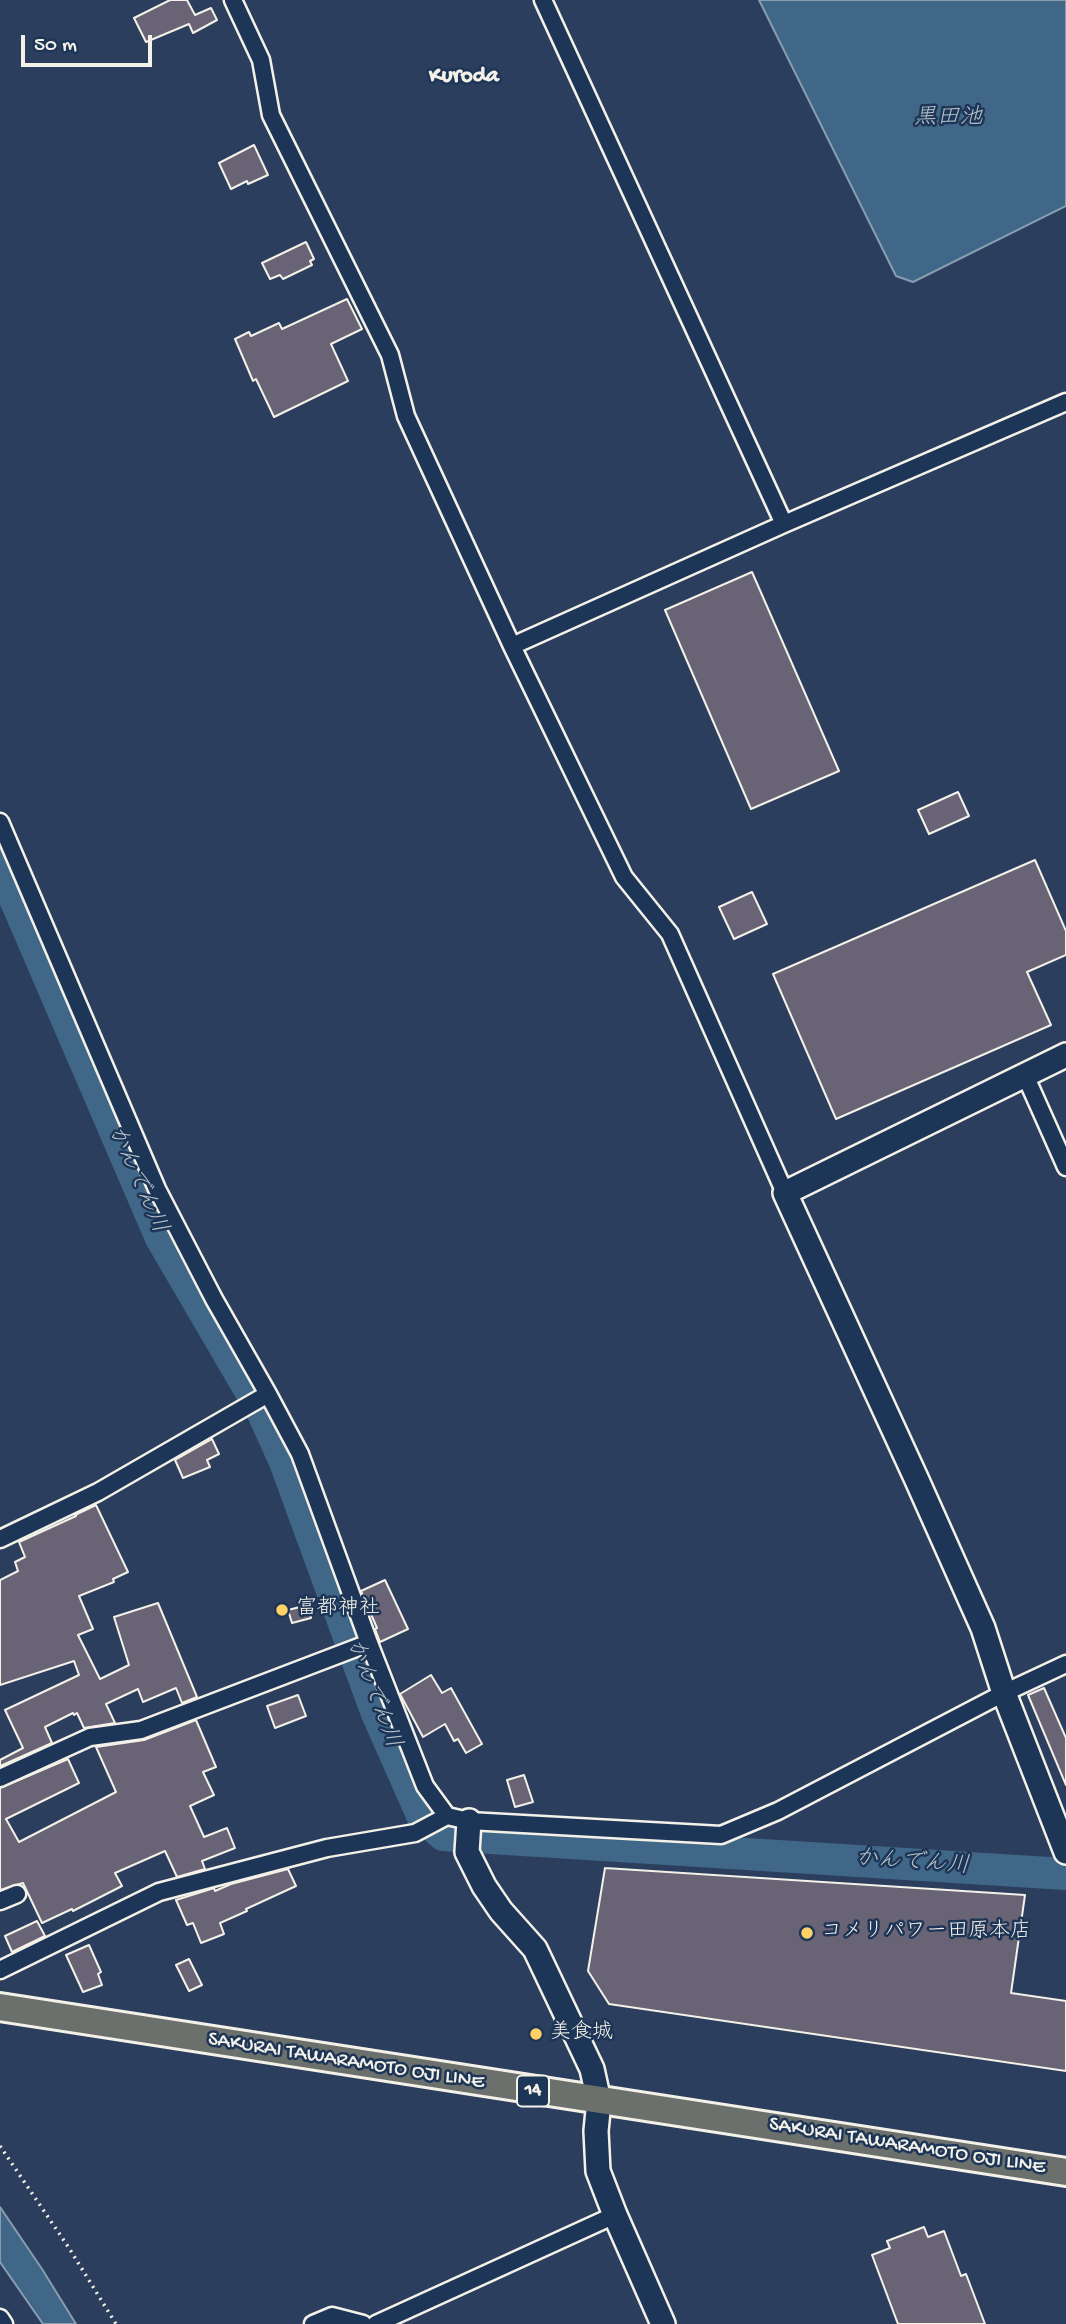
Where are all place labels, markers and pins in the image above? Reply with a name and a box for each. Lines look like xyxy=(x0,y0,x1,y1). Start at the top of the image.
place label: 富都神社 xyxy=(296,1597,380,1623)
marker: 富都神社 xyxy=(274,1602,290,1618)
place label: コメリパワー田原本店 xyxy=(821,1920,1031,1946)
marker: コメリパワー田原本店 xyxy=(799,1925,815,1941)
place label: 美食城 xyxy=(550,2021,613,2047)
marker: 美食城 xyxy=(528,2026,544,2042)

